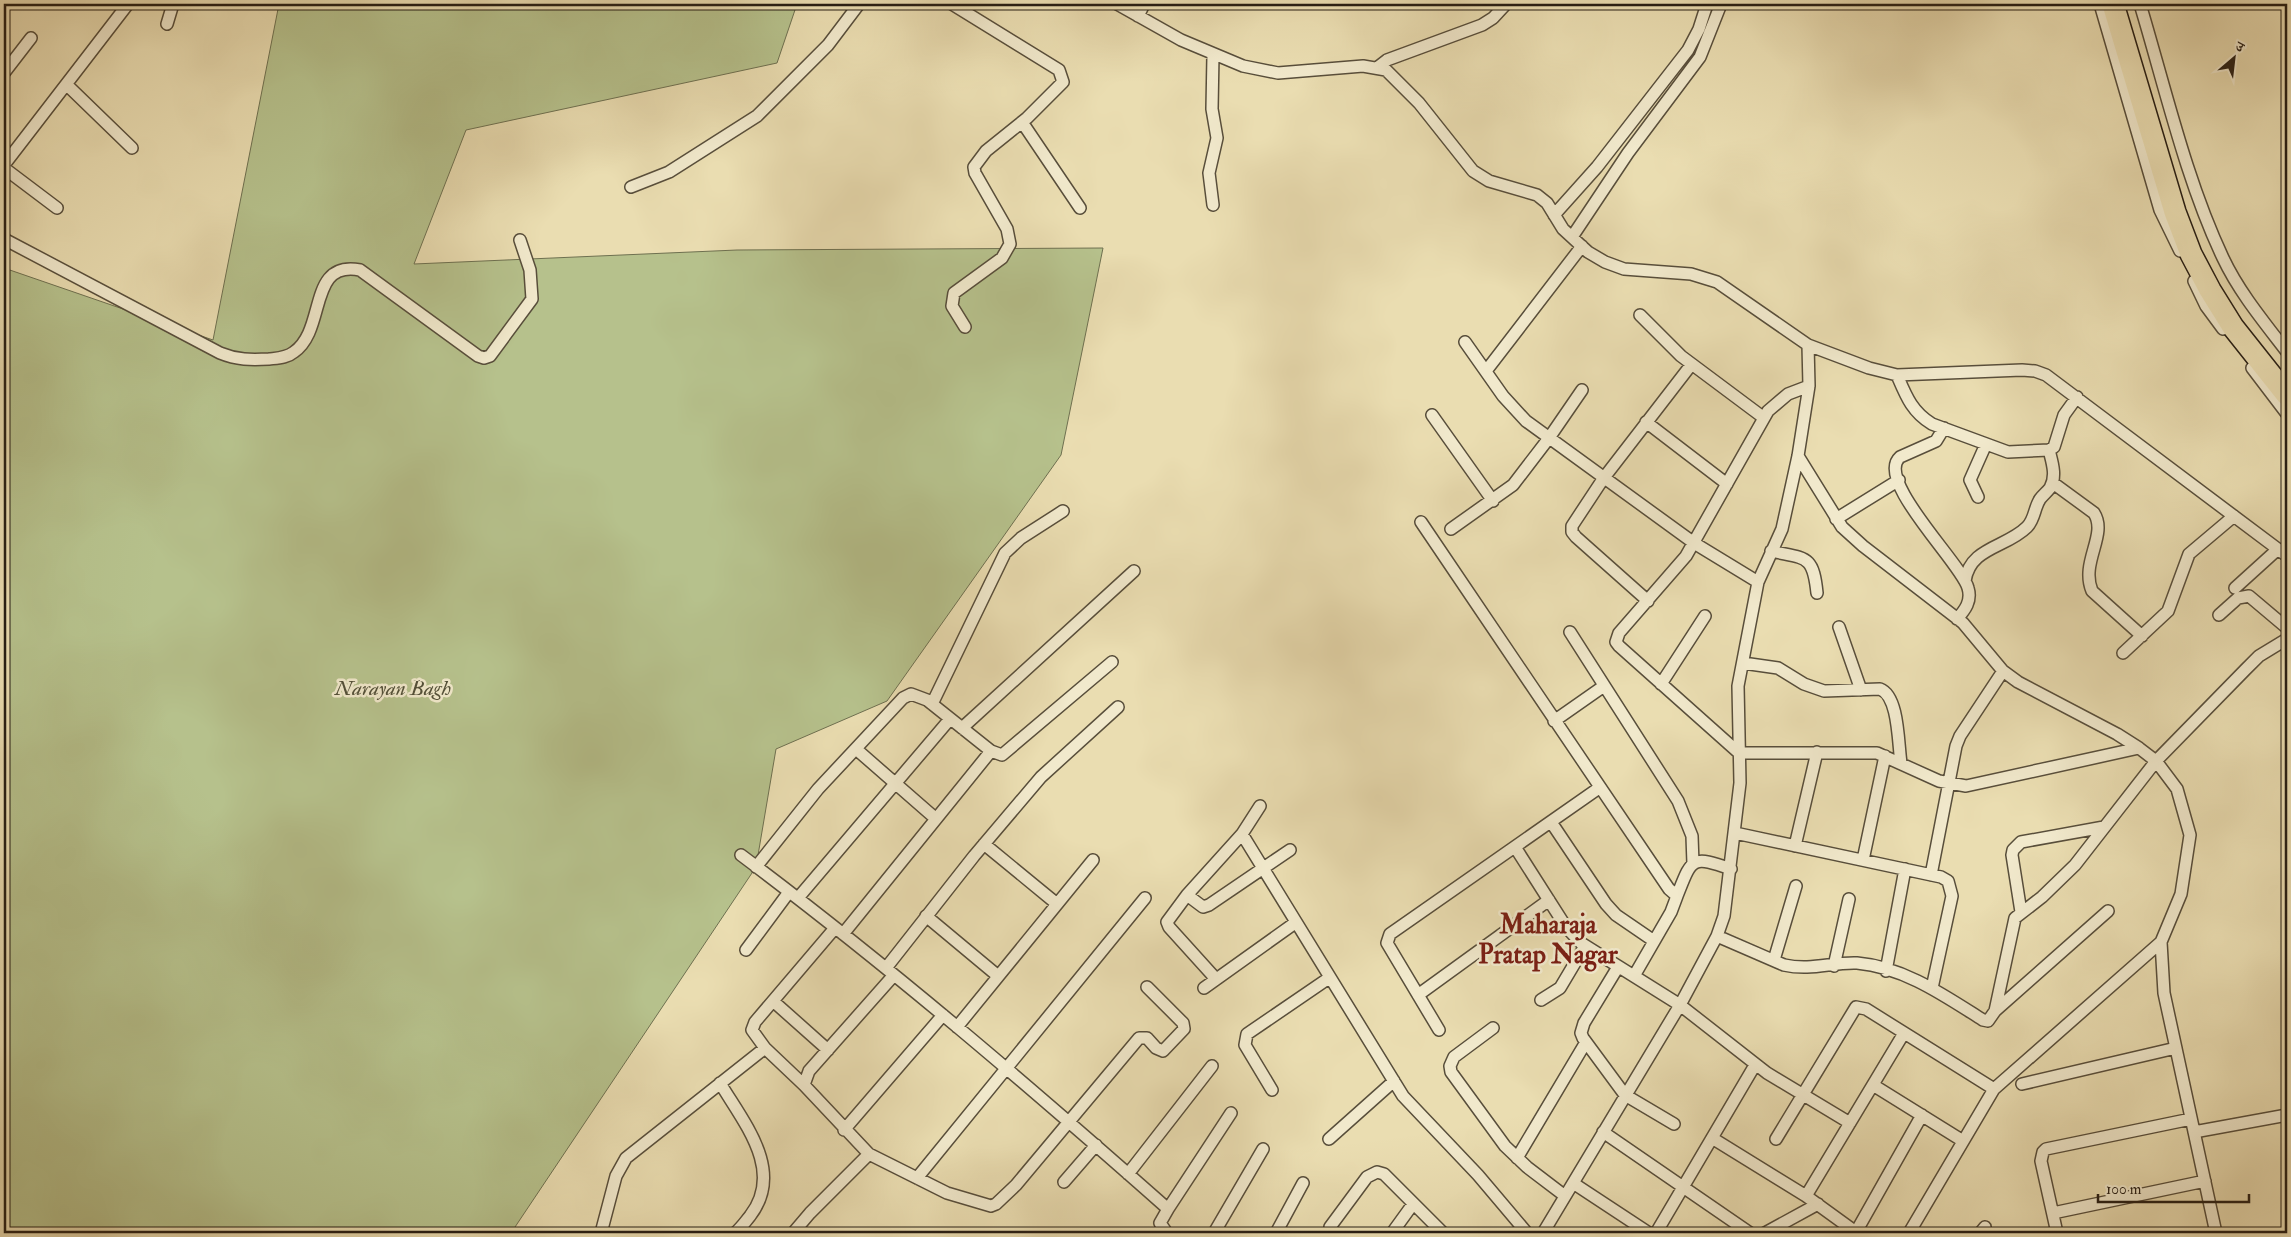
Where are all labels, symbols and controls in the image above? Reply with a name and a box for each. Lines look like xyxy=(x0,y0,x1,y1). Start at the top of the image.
north arrow xyxy=(2208,32,2258,82)
text: उ xyxy=(2232,37,2248,57)
park label: Narayan Bagh xyxy=(334,675,451,702)
district label: Maharaja Pratap Nagar xyxy=(1478,909,1618,972)
scale bar xyxy=(2098,1172,2250,1204)
text: 100 m xyxy=(2106,1180,2142,1199)

